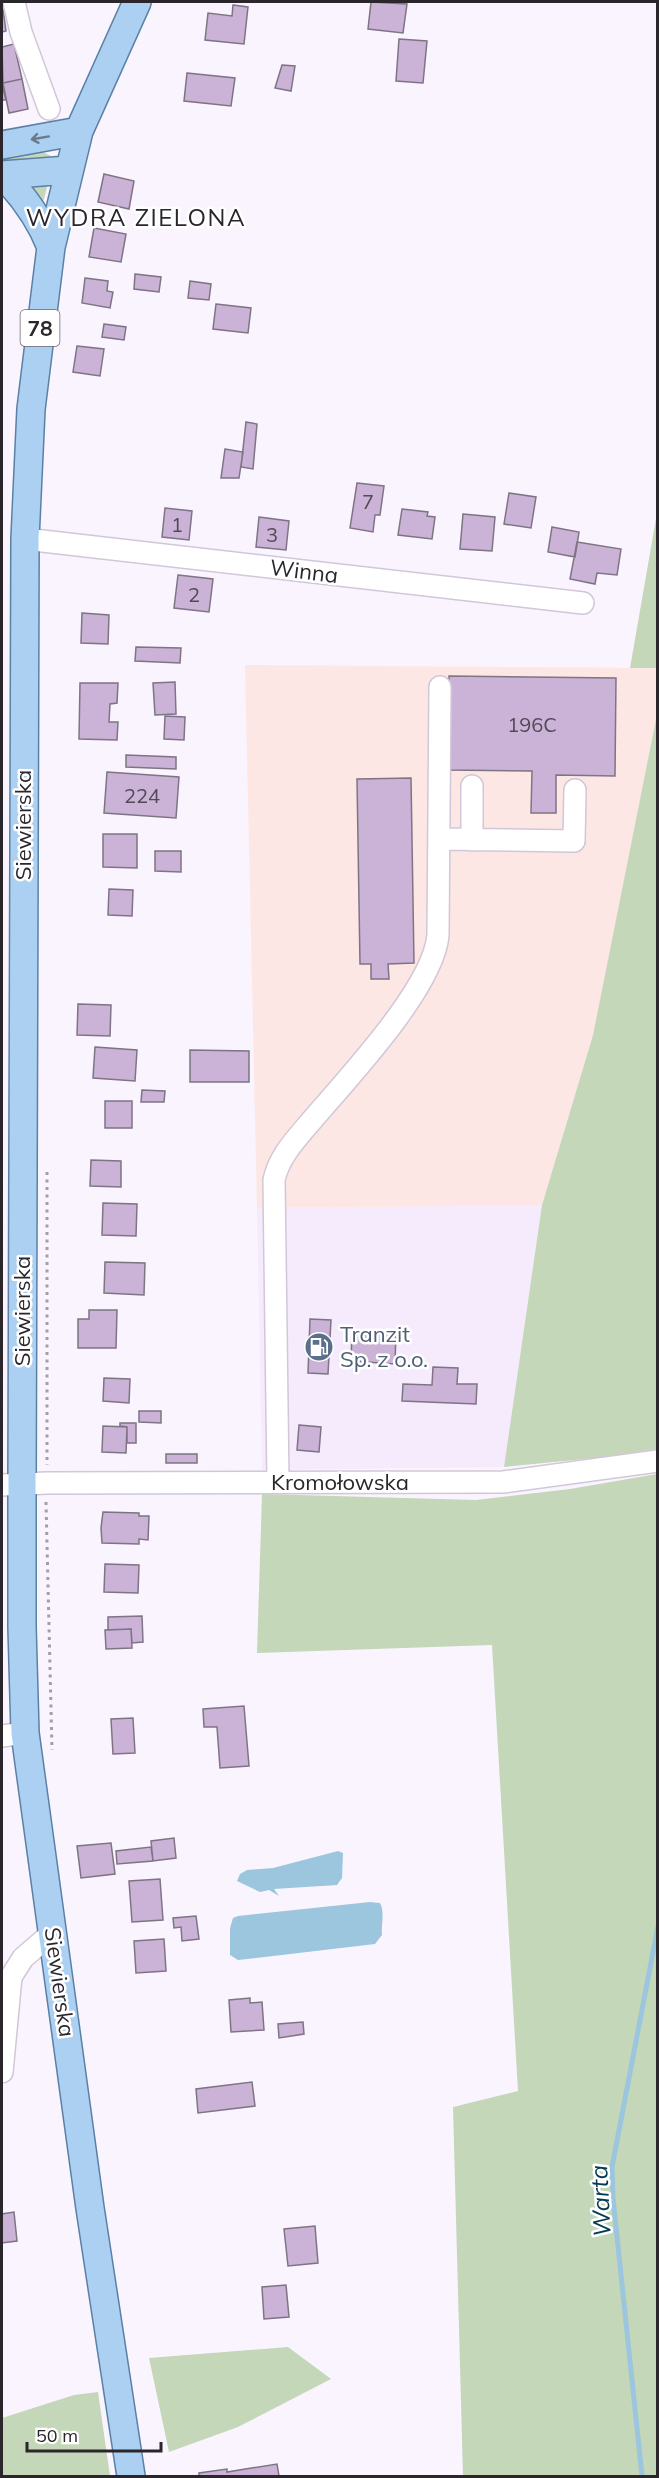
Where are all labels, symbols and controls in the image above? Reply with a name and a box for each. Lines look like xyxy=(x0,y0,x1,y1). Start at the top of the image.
one-way arrow xyxy=(31,133,51,144)
district label: WYDRA ZIELONA xyxy=(26,202,246,232)
road number: 78 xyxy=(20,310,60,346)
house number: 7 xyxy=(362,489,374,514)
house number: 1 xyxy=(171,512,183,537)
house number: 3 xyxy=(266,522,278,547)
street label: Winna xyxy=(268,553,340,589)
house number: 2 xyxy=(188,582,200,607)
house number: 196C xyxy=(507,712,557,737)
street label: Siewierska xyxy=(9,770,37,880)
house number: 224 xyxy=(124,783,160,808)
street label: Siewierska xyxy=(8,1256,36,1366)
place label: Tranzit Sp. z o.o. xyxy=(340,1320,428,1373)
fuel station icon: Tranzit Sp. z o.o. xyxy=(303,1331,335,1363)
street label: Kromołowska xyxy=(271,1468,409,1496)
street label: Siewierska xyxy=(38,1925,82,2039)
water label: Warta xyxy=(583,2164,617,2238)
scale bar xyxy=(27,2415,160,2453)
text: 50 m xyxy=(36,2424,78,2447)

